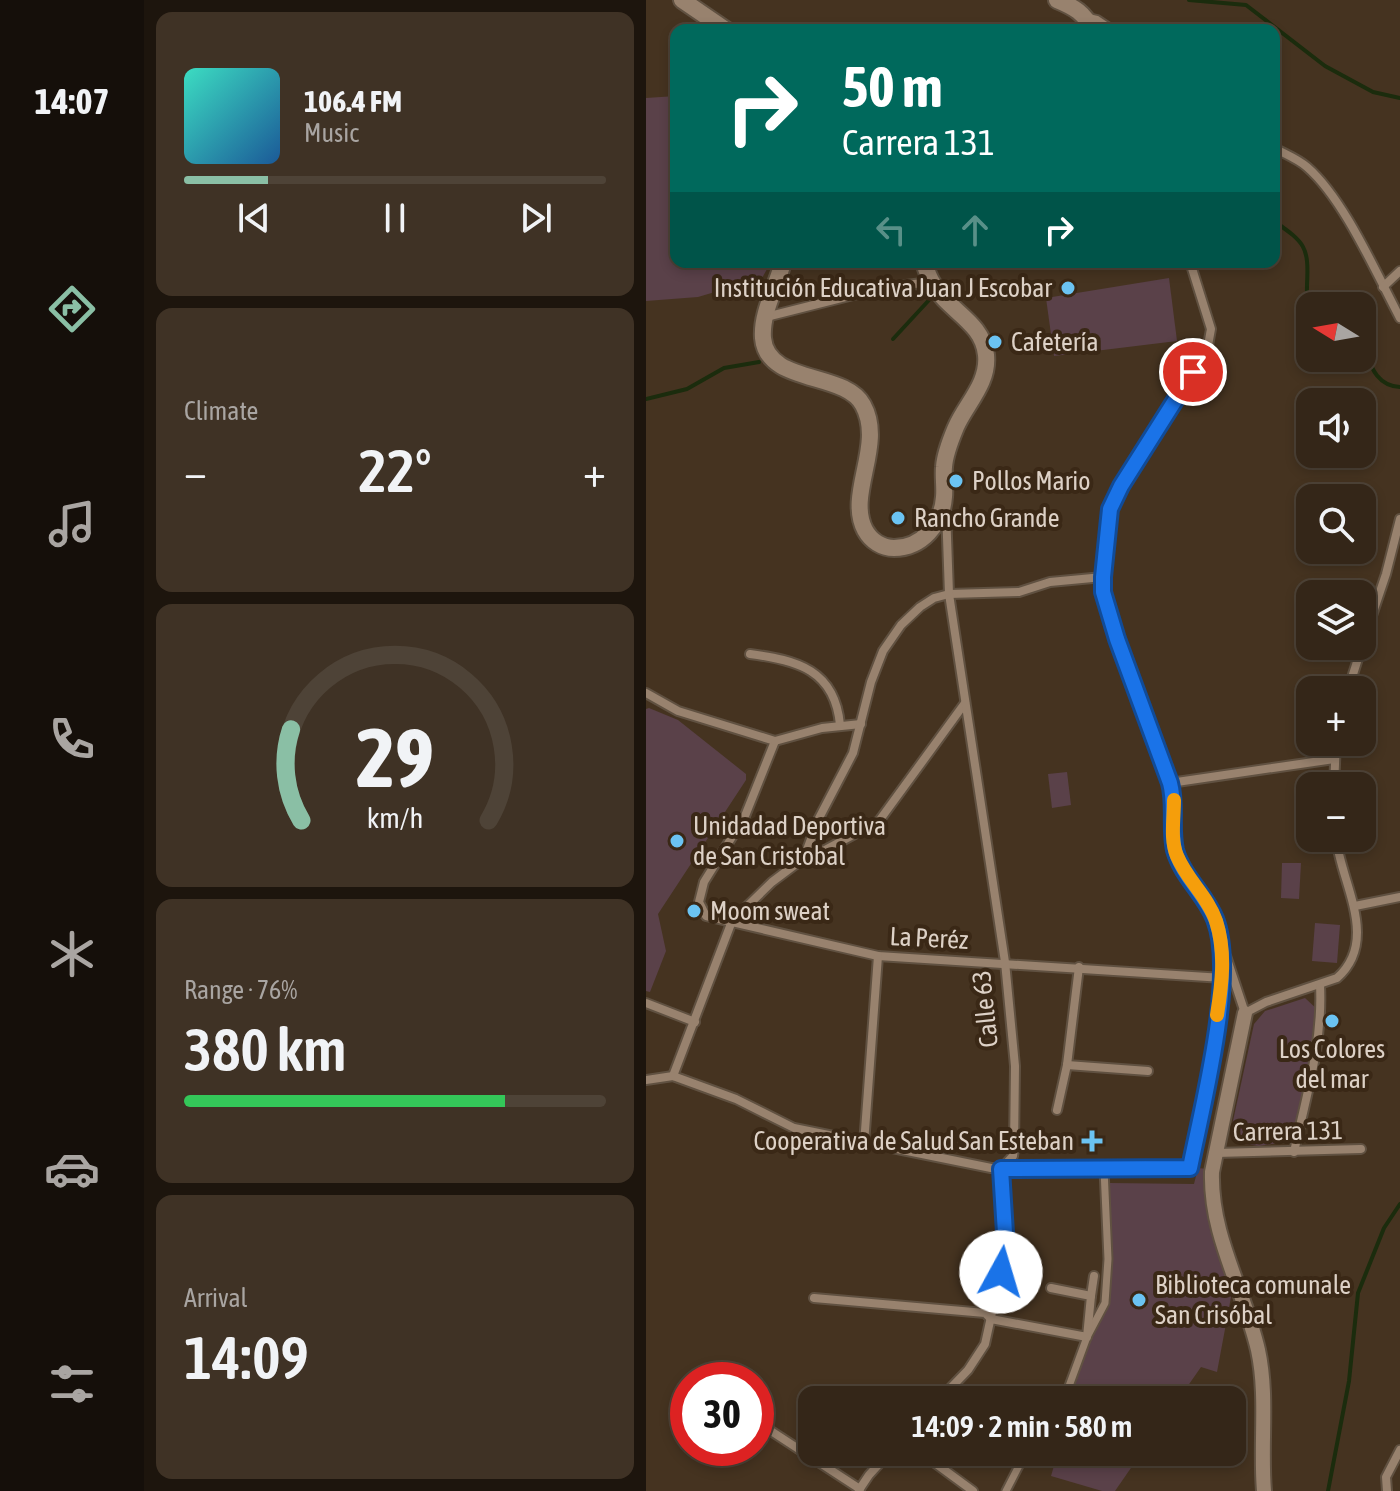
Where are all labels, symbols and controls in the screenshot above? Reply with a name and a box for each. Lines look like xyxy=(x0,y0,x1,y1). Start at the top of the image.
text: 50 m xyxy=(842,55,943,119)
icon: right xyxy=(710,56,814,160)
text: 14:07 xyxy=(35,80,109,122)
text: 106.4 FM xyxy=(304,84,402,118)
text: Music xyxy=(304,118,359,148)
text: Carrera 131 xyxy=(842,121,995,163)
icon: previous xyxy=(232,196,276,240)
icon: pause xyxy=(373,196,417,240)
icon: next xyxy=(514,196,558,240)
icon: left xyxy=(869,208,913,252)
icon: ahead xyxy=(953,208,997,252)
icon: right xyxy=(1037,208,1081,252)
place label: Institución Educativa Juan J Escobar xyxy=(714,273,1052,303)
marker: Institución Educativa Juan J Escobar xyxy=(1059,279,1077,297)
icon: directions xyxy=(44,281,100,337)
north arrow xyxy=(1296,292,1376,372)
map controls xyxy=(1296,292,1376,852)
place label: Cafetería xyxy=(1011,327,1099,357)
marker: Cafetería xyxy=(986,333,1004,351)
pin xyxy=(1159,338,1227,406)
icon: arrive xyxy=(1171,350,1215,394)
button: sound xyxy=(1296,388,1376,468)
text: Climate xyxy=(184,396,258,426)
text: 22° xyxy=(359,436,431,505)
text: − xyxy=(184,446,207,496)
text: + xyxy=(583,446,606,496)
place label: Pollos Mario xyxy=(972,466,1091,496)
marker: Pollos Mario xyxy=(947,472,965,490)
button: search xyxy=(1296,484,1376,564)
icon: music xyxy=(44,496,100,552)
place label: Rancho Grande xyxy=(914,503,1059,533)
marker: Rancho Grande xyxy=(889,509,907,527)
button: layers xyxy=(1296,580,1376,660)
button: + xyxy=(1296,676,1376,756)
text: 29 xyxy=(356,709,434,805)
icon: phone xyxy=(44,711,100,767)
button: − xyxy=(1296,772,1376,852)
text: km/h xyxy=(367,802,423,835)
place label: Unidadad Deportiva de San Cristobal xyxy=(693,811,886,871)
marker: Unidadad Deportiva de San Cristobal xyxy=(668,832,686,850)
place label: Moom sweat xyxy=(710,896,830,926)
marker: Moom sweat xyxy=(685,902,703,920)
street label: La Peréz xyxy=(889,921,969,955)
icon: climate xyxy=(44,926,100,982)
street label: Calle 63 xyxy=(966,969,1004,1049)
text: Range · 76% xyxy=(184,975,297,1005)
marker: Los Colores del mar xyxy=(1323,1012,1341,1030)
text: 380 km xyxy=(184,1015,346,1084)
place label: Los Colores del mar xyxy=(1279,1034,1385,1094)
street label: Carrera 131 xyxy=(1233,1115,1343,1147)
place label: Cooperativa de Salud San Esteban xyxy=(753,1126,1074,1156)
marker: Cooperativa de Salud San Esteban xyxy=(1081,1130,1103,1152)
icon: car xyxy=(44,1141,100,1197)
position arrow xyxy=(959,1230,1043,1314)
place label: Biblioteca comunale San Crisóbal xyxy=(1155,1270,1351,1330)
text: Arrival xyxy=(184,1283,248,1313)
marker: Biblioteca comunale San Crisóbal xyxy=(1130,1291,1148,1309)
text: 14:09 xyxy=(184,1323,309,1392)
icon: filters xyxy=(44,1356,100,1412)
speed limit sign: 30 xyxy=(670,1362,774,1466)
text: 14:09 · 2 min · 580 m xyxy=(912,1409,1132,1443)

